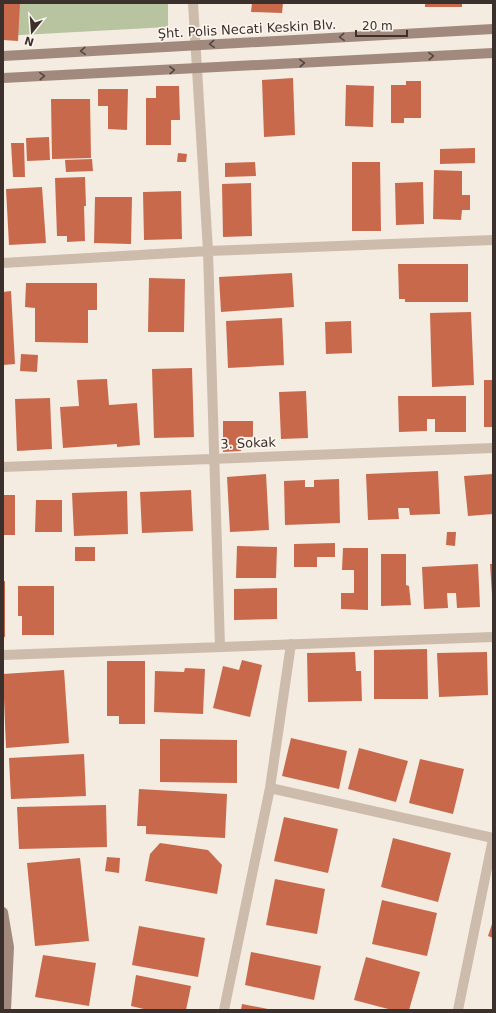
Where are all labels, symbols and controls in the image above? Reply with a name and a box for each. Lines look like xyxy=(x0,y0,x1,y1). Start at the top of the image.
north arrow xyxy=(12,12,52,52)
scale bar xyxy=(356,12,407,38)
street label: Şht. Polis Necati Keskin Blv. xyxy=(157,17,337,41)
text: 20 m xyxy=(362,19,393,33)
one-way arrow xyxy=(339,33,345,41)
text: N xyxy=(23,34,36,49)
one-way arrow xyxy=(209,40,215,48)
one-way arrow xyxy=(80,47,86,56)
one-way arrow xyxy=(428,52,434,60)
one-way arrow xyxy=(299,58,305,67)
one-way arrow xyxy=(169,65,175,74)
one-way arrow xyxy=(39,72,45,81)
street label: 3. Sokak xyxy=(220,435,276,451)

